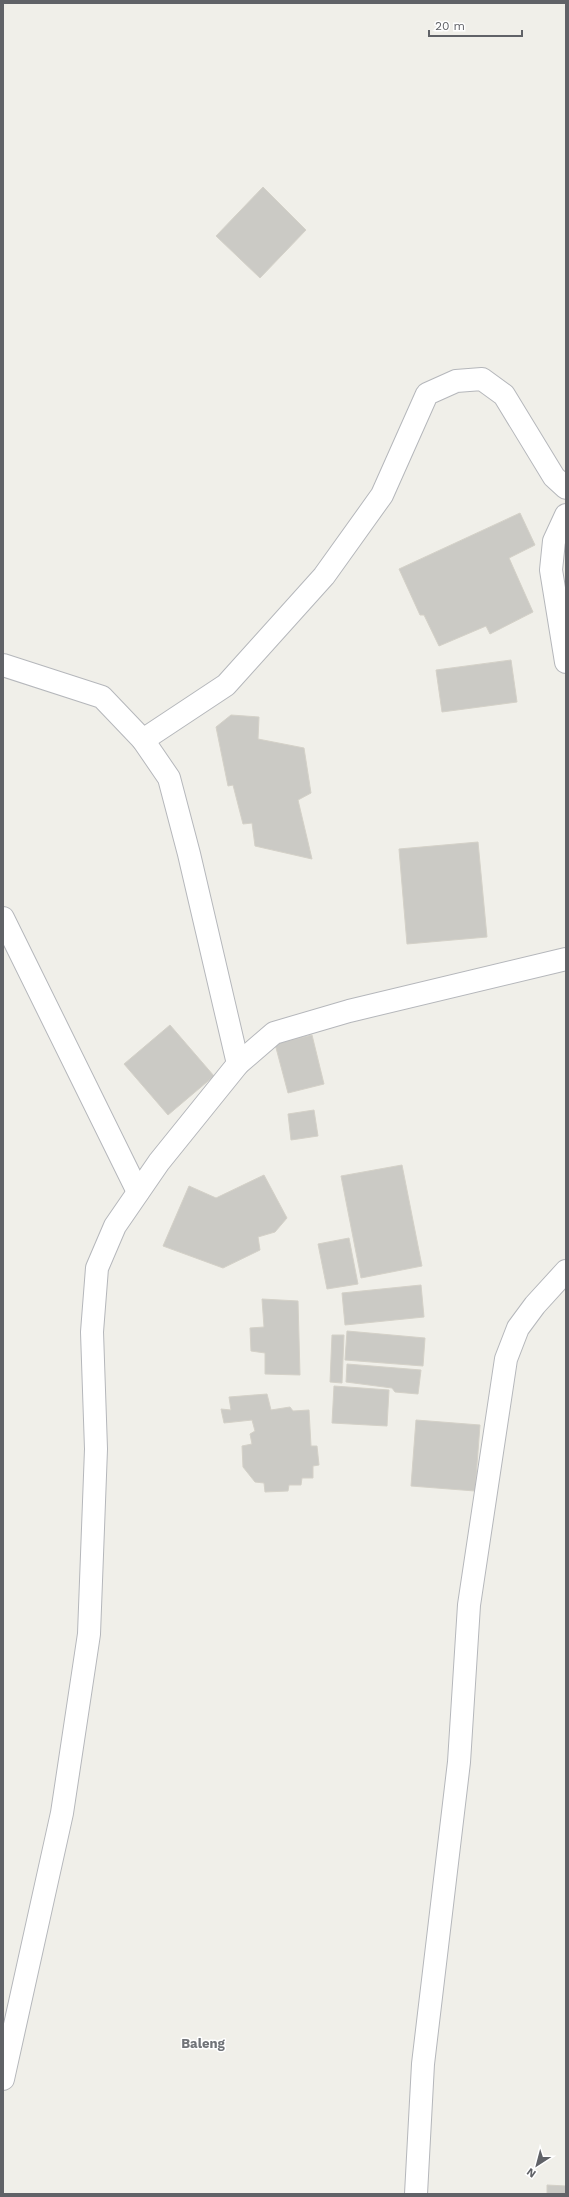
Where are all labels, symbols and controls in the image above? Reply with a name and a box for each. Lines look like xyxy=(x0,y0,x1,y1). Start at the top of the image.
scale bar xyxy=(429,12,522,38)
text: 20 m xyxy=(435,19,465,33)
district label: Baleng xyxy=(181,2036,225,2051)
north arrow xyxy=(517,2145,557,2185)
text: N xyxy=(524,2165,539,2180)

